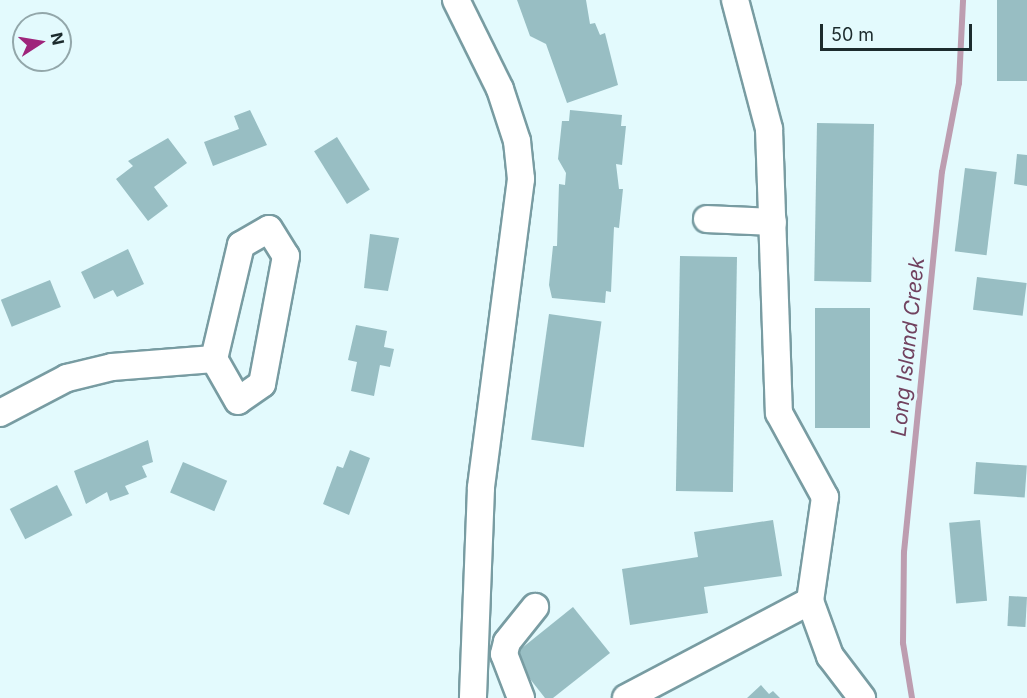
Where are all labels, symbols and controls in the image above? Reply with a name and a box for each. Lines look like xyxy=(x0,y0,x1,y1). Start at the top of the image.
north arrow xyxy=(12,12,72,72)
scale bar xyxy=(823,12,974,50)
text: 50 m xyxy=(831,24,874,45)
text: N xyxy=(47,31,69,47)
water label: Long Island Creek xyxy=(886,256,930,438)

